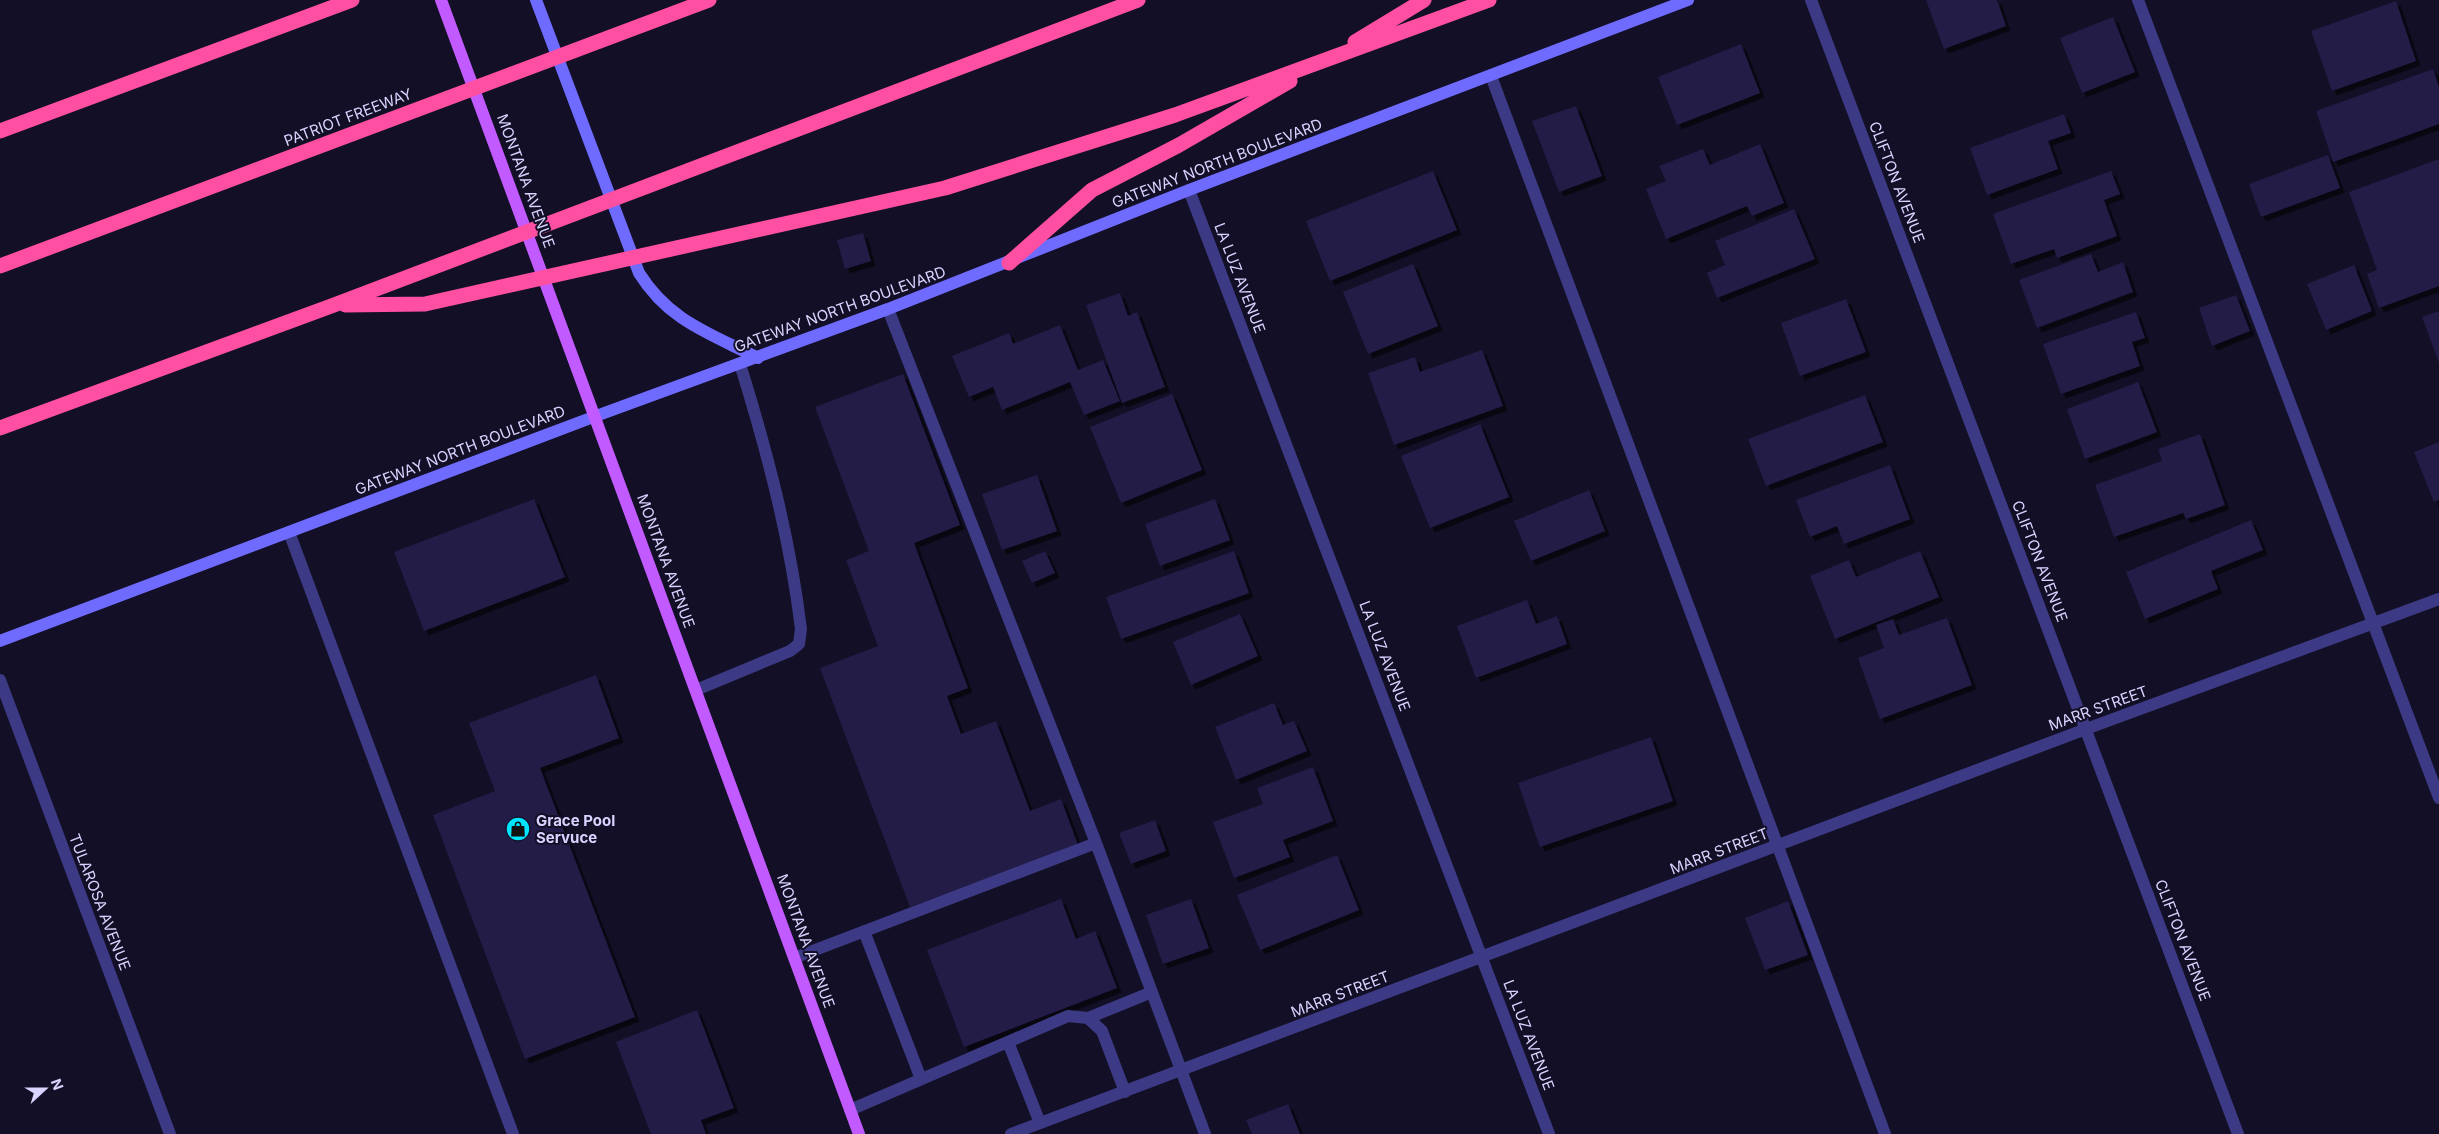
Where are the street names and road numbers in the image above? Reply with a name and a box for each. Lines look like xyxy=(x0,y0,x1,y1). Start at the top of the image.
street label: PATRIOT FREEWAY xyxy=(281,84,415,150)
street label: MONTANA AVENUE xyxy=(493,111,559,251)
street label: GATEWAY NORTH BOULEVARD xyxy=(1109,114,1325,212)
street label: CLIFTON AVENUE xyxy=(1865,119,1929,245)
street label: LA LUZ AVENUE xyxy=(1210,220,1270,336)
street label: GATEWAY NORTH BOULEVARD xyxy=(732,262,948,356)
street label: GATEWAY NORTH BOULEVARD xyxy=(352,401,568,499)
street label: MONTANA AVENUE xyxy=(633,491,699,631)
street label: CLIFTON AVENUE xyxy=(2008,498,2072,624)
street label: LA LUZ AVENUE xyxy=(1355,598,1415,714)
street label: MARR STREET xyxy=(2046,681,2150,735)
street label: MARR STREET xyxy=(1667,823,1771,879)
street label: TULAROSA AVENUE xyxy=(65,831,135,973)
street label: MONTANA AVENUE xyxy=(773,871,839,1011)
street label: CLIFTON AVENUE xyxy=(2151,877,2215,1003)
street label: MARR STREET xyxy=(1288,966,1392,1022)
street label: LA LUZ AVENUE xyxy=(1499,977,1559,1093)

